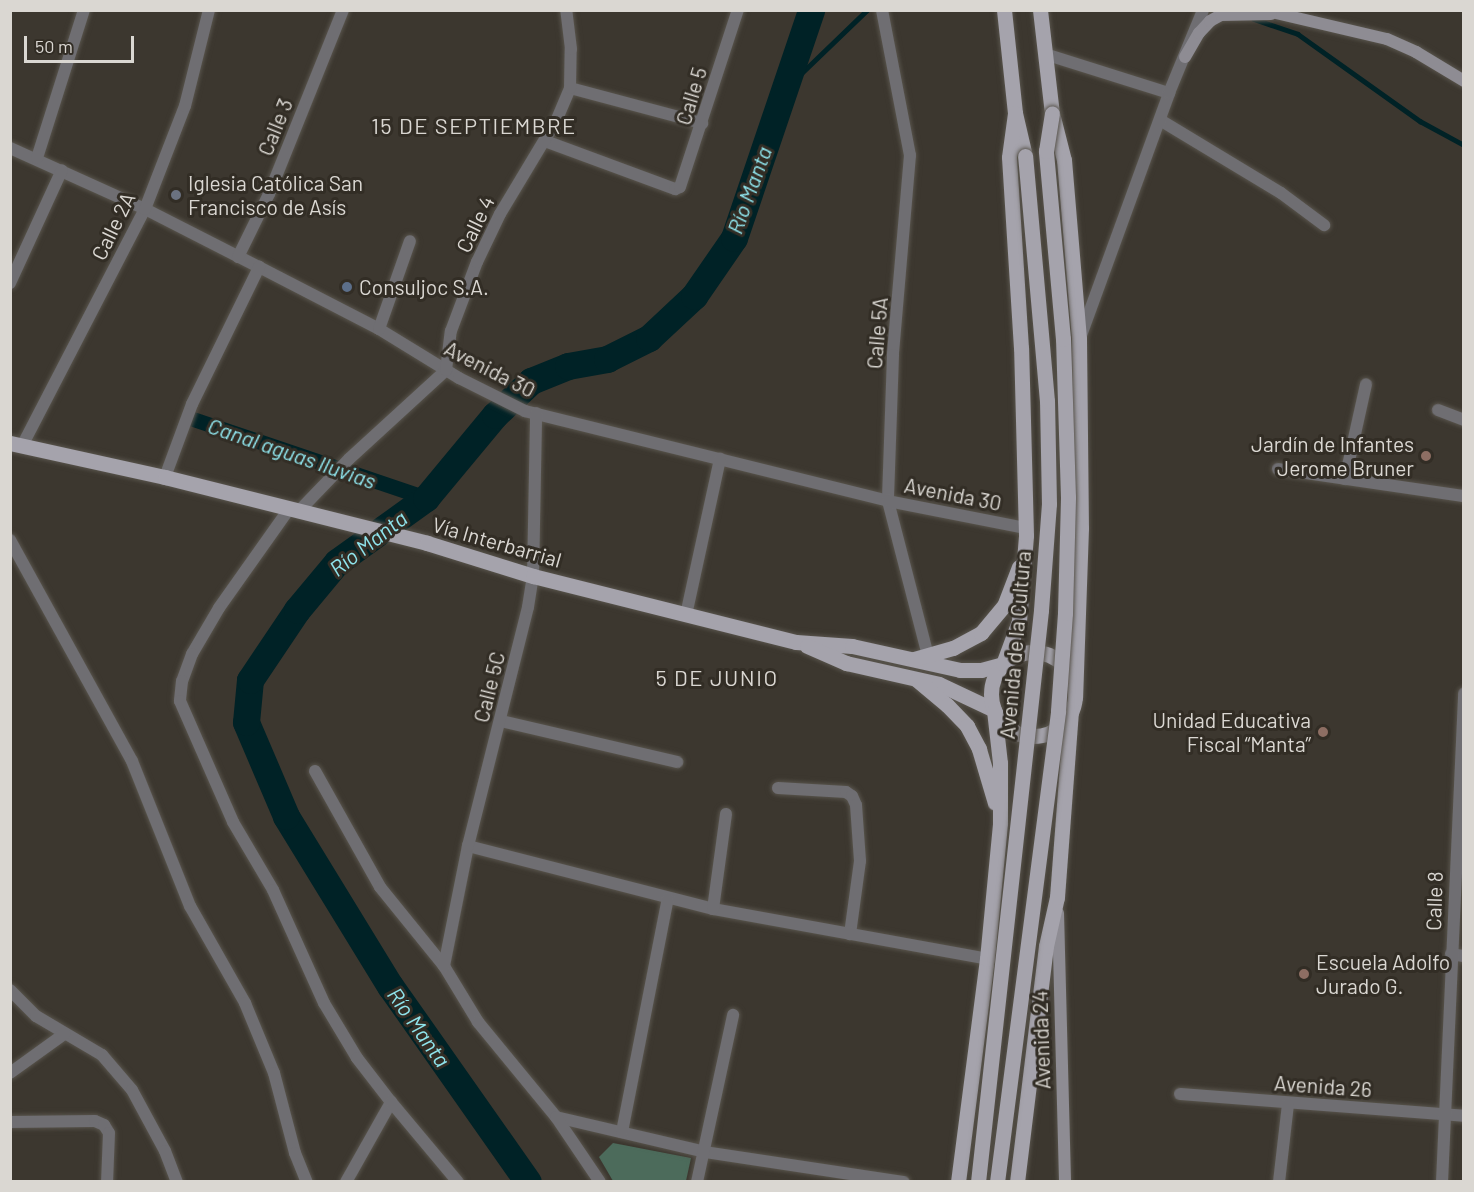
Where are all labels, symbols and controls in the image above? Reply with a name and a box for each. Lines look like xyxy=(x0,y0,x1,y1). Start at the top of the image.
scale bar xyxy=(27,24,136,62)
text: 50 m xyxy=(35,35,73,57)
street label: Calle 5 xyxy=(670,64,712,128)
street label: Calle 3 xyxy=(252,95,298,159)
district label: 15 DE SEPTIEMBRE xyxy=(371,113,577,139)
water label: Río Manta xyxy=(721,143,777,237)
place label: Iglesia Católica San Francisco de Asís xyxy=(188,170,363,220)
street label: Calle 2A xyxy=(86,188,140,264)
marker: Iglesia Católica San Francisco de Asís xyxy=(169,188,183,202)
street label: Calle 4 xyxy=(451,192,499,256)
place label: Consuljoc S.A. xyxy=(359,274,489,300)
marker: Consuljoc S.A. xyxy=(340,280,354,294)
street label: Calle 5A xyxy=(861,296,893,370)
street label: Avenida 30 xyxy=(440,335,540,403)
water label: Canal aguas lluvias xyxy=(204,412,380,494)
place label: Jardín de Infantes Jerome Bruner xyxy=(1251,431,1414,481)
marker: Jardín de Infantes Jerome Bruner xyxy=(1419,449,1433,463)
street label: Avenida 30 xyxy=(902,472,1004,516)
water label: Río Manta xyxy=(324,505,412,581)
street label: Vía Interbarrial xyxy=(430,512,564,572)
street label: Avenida de la Cultura xyxy=(994,550,1036,740)
street label: Calle 5C xyxy=(468,649,510,725)
district label: 5 DE JUNIO xyxy=(655,665,779,691)
place label: Unidad Educativa Fiscal “Manta” xyxy=(1152,707,1311,757)
marker: Unidad Educativa Fiscal “Manta” xyxy=(1316,725,1330,739)
street label: Calle 8 xyxy=(1420,871,1448,931)
place label: Escuela Adolfo Jurado G. xyxy=(1316,949,1450,999)
marker: Escuela Adolfo Jurado G. xyxy=(1297,967,1311,981)
water label: Río Manta xyxy=(382,982,456,1072)
street label: Avenida 24 xyxy=(1027,990,1055,1090)
street label: Avenida 26 xyxy=(1273,1070,1373,1102)

